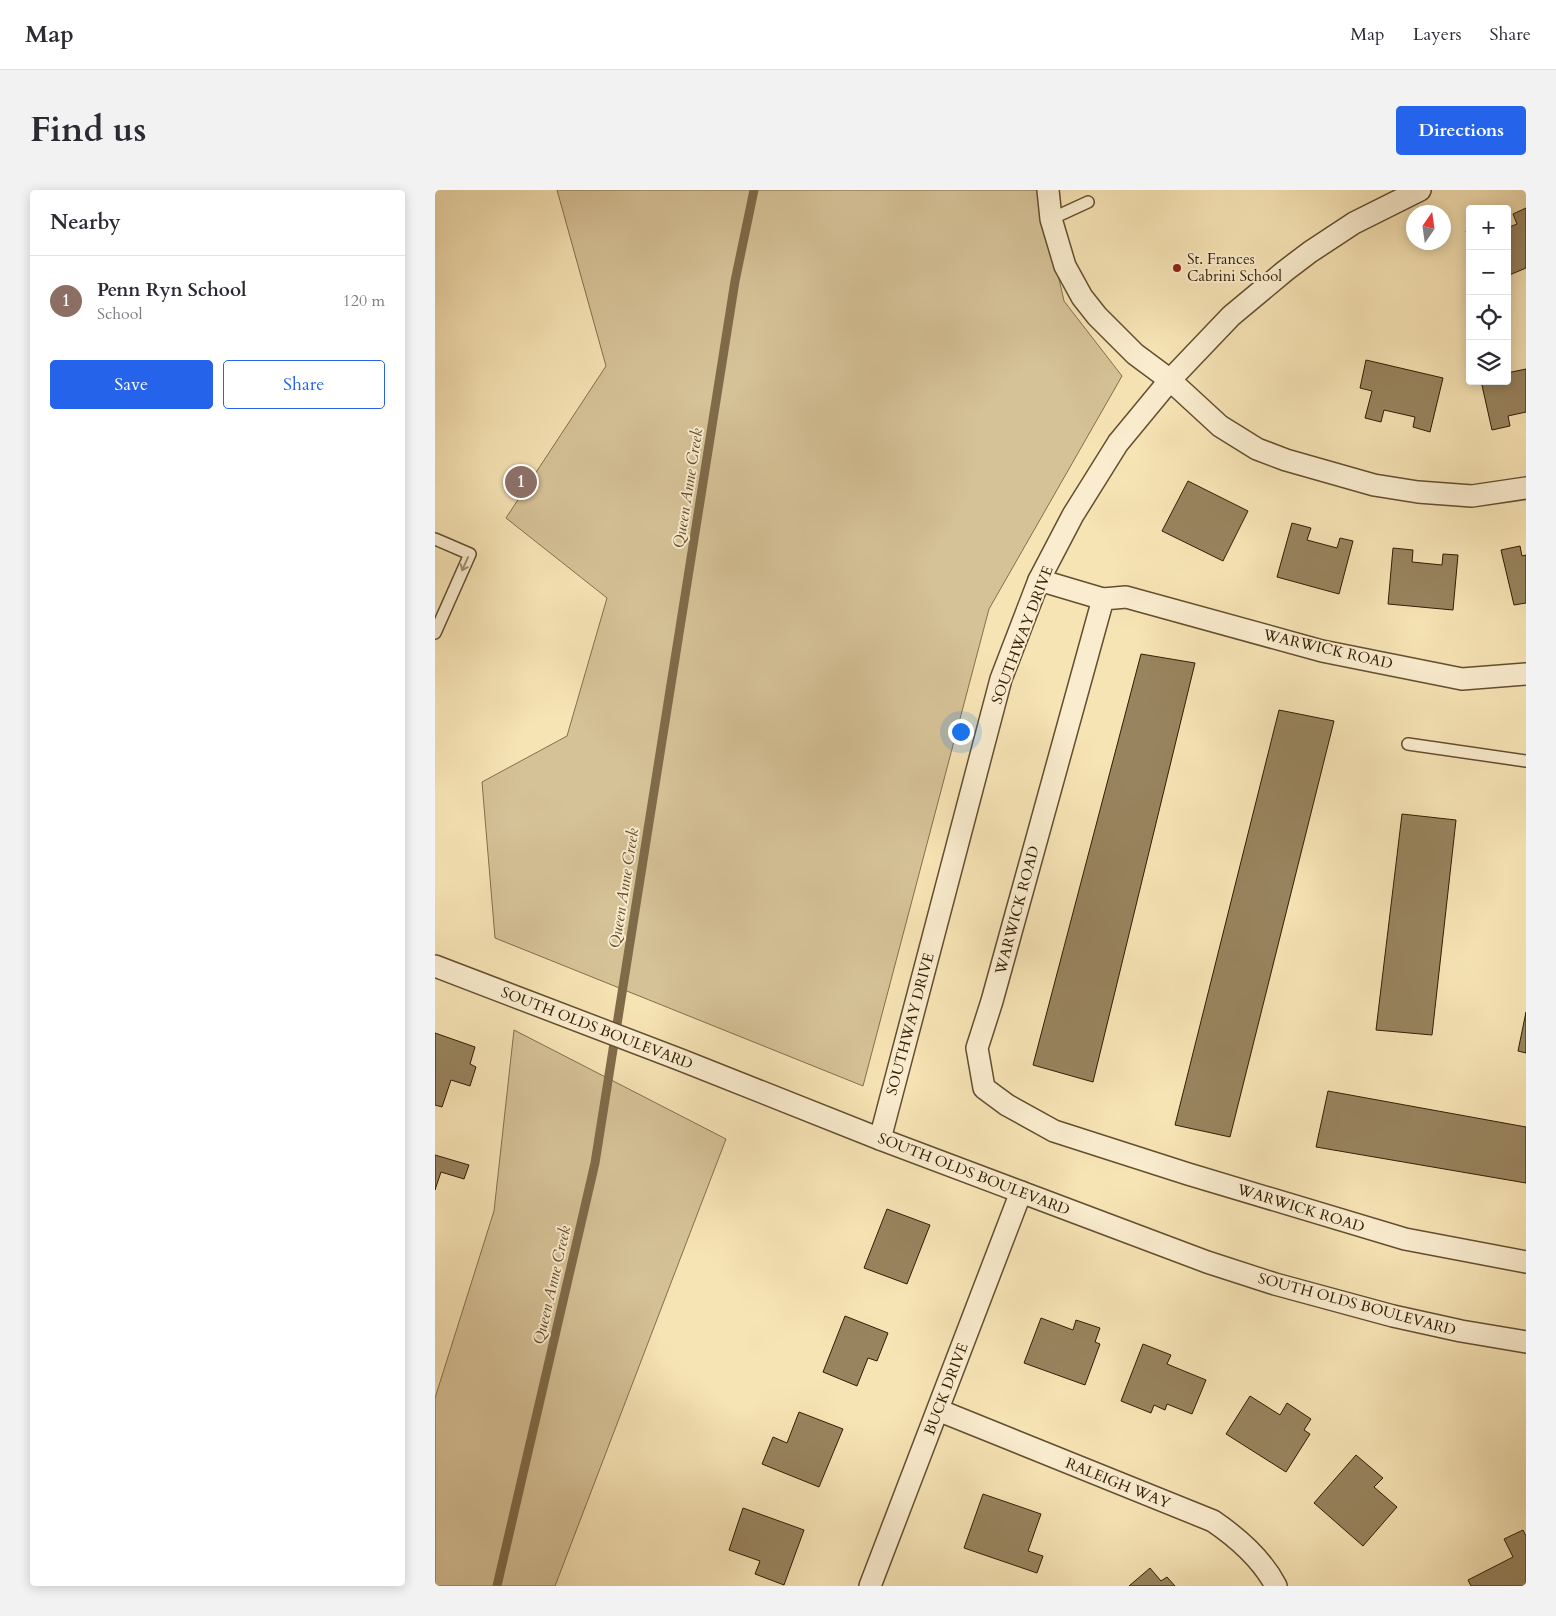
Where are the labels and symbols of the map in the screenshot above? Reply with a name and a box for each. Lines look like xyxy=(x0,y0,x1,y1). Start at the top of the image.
north arrow xyxy=(1406,205,1451,250)
place label: St. Frances Cabrini School xyxy=(1187,249,1282,286)
marker: St. Frances Cabrini School xyxy=(1171,262,1183,274)
water label: Queen Anne Creek xyxy=(668,427,708,550)
pin: 1 xyxy=(505,463,537,501)
one-way arrow xyxy=(460,556,470,571)
street label: SOUTHWAY DRIVE xyxy=(986,563,1058,707)
street label: WARWICK ROAD xyxy=(1260,624,1395,674)
your location xyxy=(948,719,974,745)
water label: Queen Anne Creek xyxy=(604,827,644,950)
street label: WARWICK ROAD xyxy=(990,844,1044,977)
street label: SOUTHWAY DRIVE xyxy=(881,951,939,1097)
street label: SOUTH OLDS BOULEVARD xyxy=(498,982,696,1074)
street label: SOUTH OLDS BOULEVARD xyxy=(875,1128,1073,1220)
street label: WARWICK ROAD xyxy=(1234,1179,1367,1237)
water label: Queen Anne Creek xyxy=(528,1224,576,1347)
street label: SOUTH OLDS BOULEVARD xyxy=(1256,1268,1458,1340)
street label: BUCK DRIVE xyxy=(919,1340,973,1438)
street label: RALEIGH WAY xyxy=(1063,1453,1174,1513)

